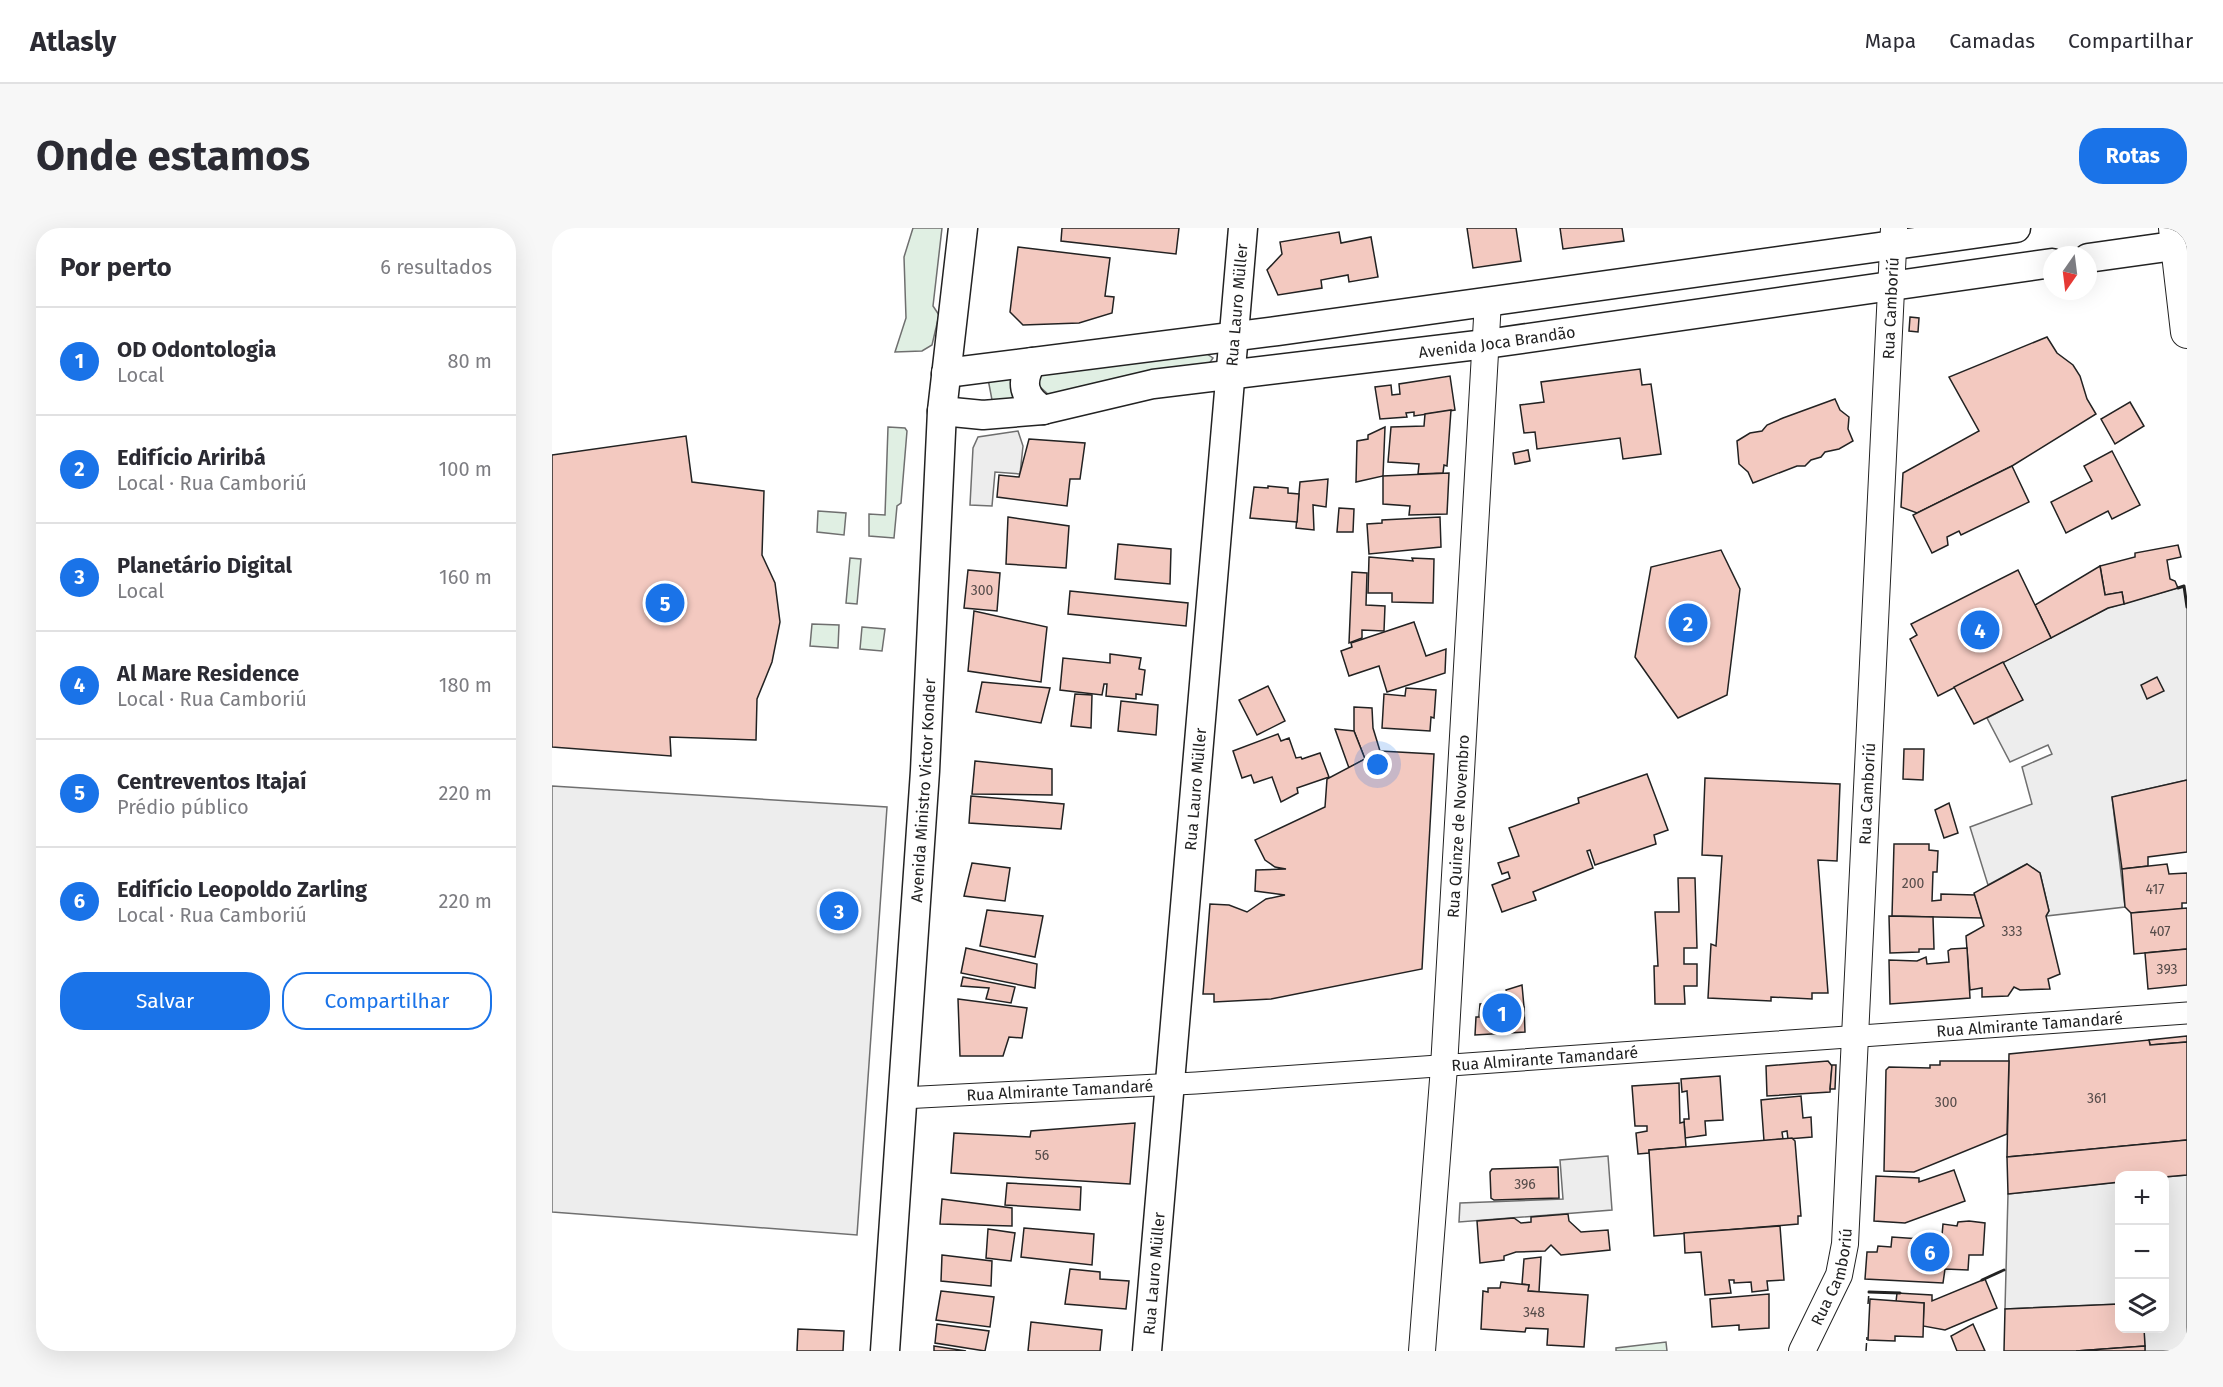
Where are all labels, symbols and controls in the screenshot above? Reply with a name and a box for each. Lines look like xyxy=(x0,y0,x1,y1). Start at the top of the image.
text: Atlasly xyxy=(30,25,116,58)
text: Mapa xyxy=(1865,28,1916,54)
text: Camadas xyxy=(1949,28,2035,54)
text: Compartilhar xyxy=(2068,28,2193,54)
button: Rotas xyxy=(2079,128,2187,184)
text: Onde estamos xyxy=(36,131,310,181)
street label: Rua Lauro Müller xyxy=(1222,242,1252,367)
north arrow xyxy=(2043,246,2097,300)
text: Por perto xyxy=(60,252,172,283)
text: 6 resultados xyxy=(380,255,492,279)
street label: Rua Camboriú xyxy=(1879,257,1903,360)
street label: Avenida Joca Brandão xyxy=(1418,322,1577,362)
text: OD Odontologia xyxy=(117,336,276,363)
text: 1 xyxy=(75,349,84,373)
text: 80 m xyxy=(447,349,492,373)
text: Local xyxy=(117,363,164,387)
text: Edifício Ariribá xyxy=(117,444,266,471)
text: 2 xyxy=(74,457,85,481)
text: 100 m xyxy=(439,457,492,481)
text: Local · Rua Camboriú xyxy=(117,471,307,495)
text: Planetário Digital xyxy=(117,552,292,579)
text: 3 xyxy=(74,565,85,589)
text: 160 m xyxy=(439,565,492,589)
text: Local xyxy=(117,579,164,603)
pin: 5 xyxy=(646,580,684,626)
house number: 300 xyxy=(971,582,993,599)
pin: 2 xyxy=(1668,600,1708,646)
pin: 4 xyxy=(1960,608,2000,652)
text: Al Mare Residence xyxy=(117,660,299,687)
text: 4 xyxy=(74,673,85,697)
text: 180 m xyxy=(439,673,492,697)
street label: Avenida Ministro Victor Konder xyxy=(907,677,939,903)
text: Local · Rua Camboriú xyxy=(117,687,307,711)
street label: Rua Lauro Müller xyxy=(1181,726,1210,851)
street label: Rua Quinze de Novembro xyxy=(1444,734,1473,919)
street label: Rua Camboriú xyxy=(1855,742,1879,845)
your location xyxy=(1363,750,1392,779)
text: Centreventos Itajaí xyxy=(117,768,306,795)
text: 5 xyxy=(74,781,85,805)
text: 220 m xyxy=(439,781,492,805)
text: Prédio público xyxy=(117,795,249,819)
house number: 200 xyxy=(1902,875,1924,892)
text: Edifício Leopoldo Zarling xyxy=(117,876,367,903)
house number: 417 xyxy=(2146,881,2164,898)
pin: 3 xyxy=(820,888,858,934)
text: 6 xyxy=(74,889,85,913)
text: 220 m xyxy=(439,889,492,913)
text: Local · Rua Camboriú xyxy=(117,903,307,927)
house number: 333 xyxy=(2002,923,2022,940)
house number: 407 xyxy=(2149,923,2171,940)
house number: 393 xyxy=(2157,961,2177,978)
button: Salvar xyxy=(60,972,270,1030)
button: Compartilhar xyxy=(282,972,492,1030)
pin: 1 xyxy=(1482,990,1522,1036)
street label: Rua Almirante Tamandaré xyxy=(1936,1009,2124,1041)
street label: Rua Almirante Tamandaré xyxy=(1451,1043,1639,1075)
street label: Rua Almirante Tamandaré xyxy=(966,1076,1154,1105)
house number: 361 xyxy=(2087,1090,2107,1107)
house number: 300 xyxy=(1935,1094,1957,1111)
house number: 56 xyxy=(1035,1147,1049,1164)
map controls xyxy=(2115,1171,2169,1333)
button: + xyxy=(2115,1171,2169,1225)
house number: 396 xyxy=(1514,1176,1536,1193)
street label: Rua Lauro Müller xyxy=(1139,1210,1169,1335)
button: − xyxy=(2115,1225,2169,1279)
street label: Rua Camboriú xyxy=(1807,1228,1856,1328)
pin: 6 xyxy=(1910,1230,1950,1274)
button: layers xyxy=(2115,1279,2169,1333)
house number: 348 xyxy=(1523,1304,1545,1321)

